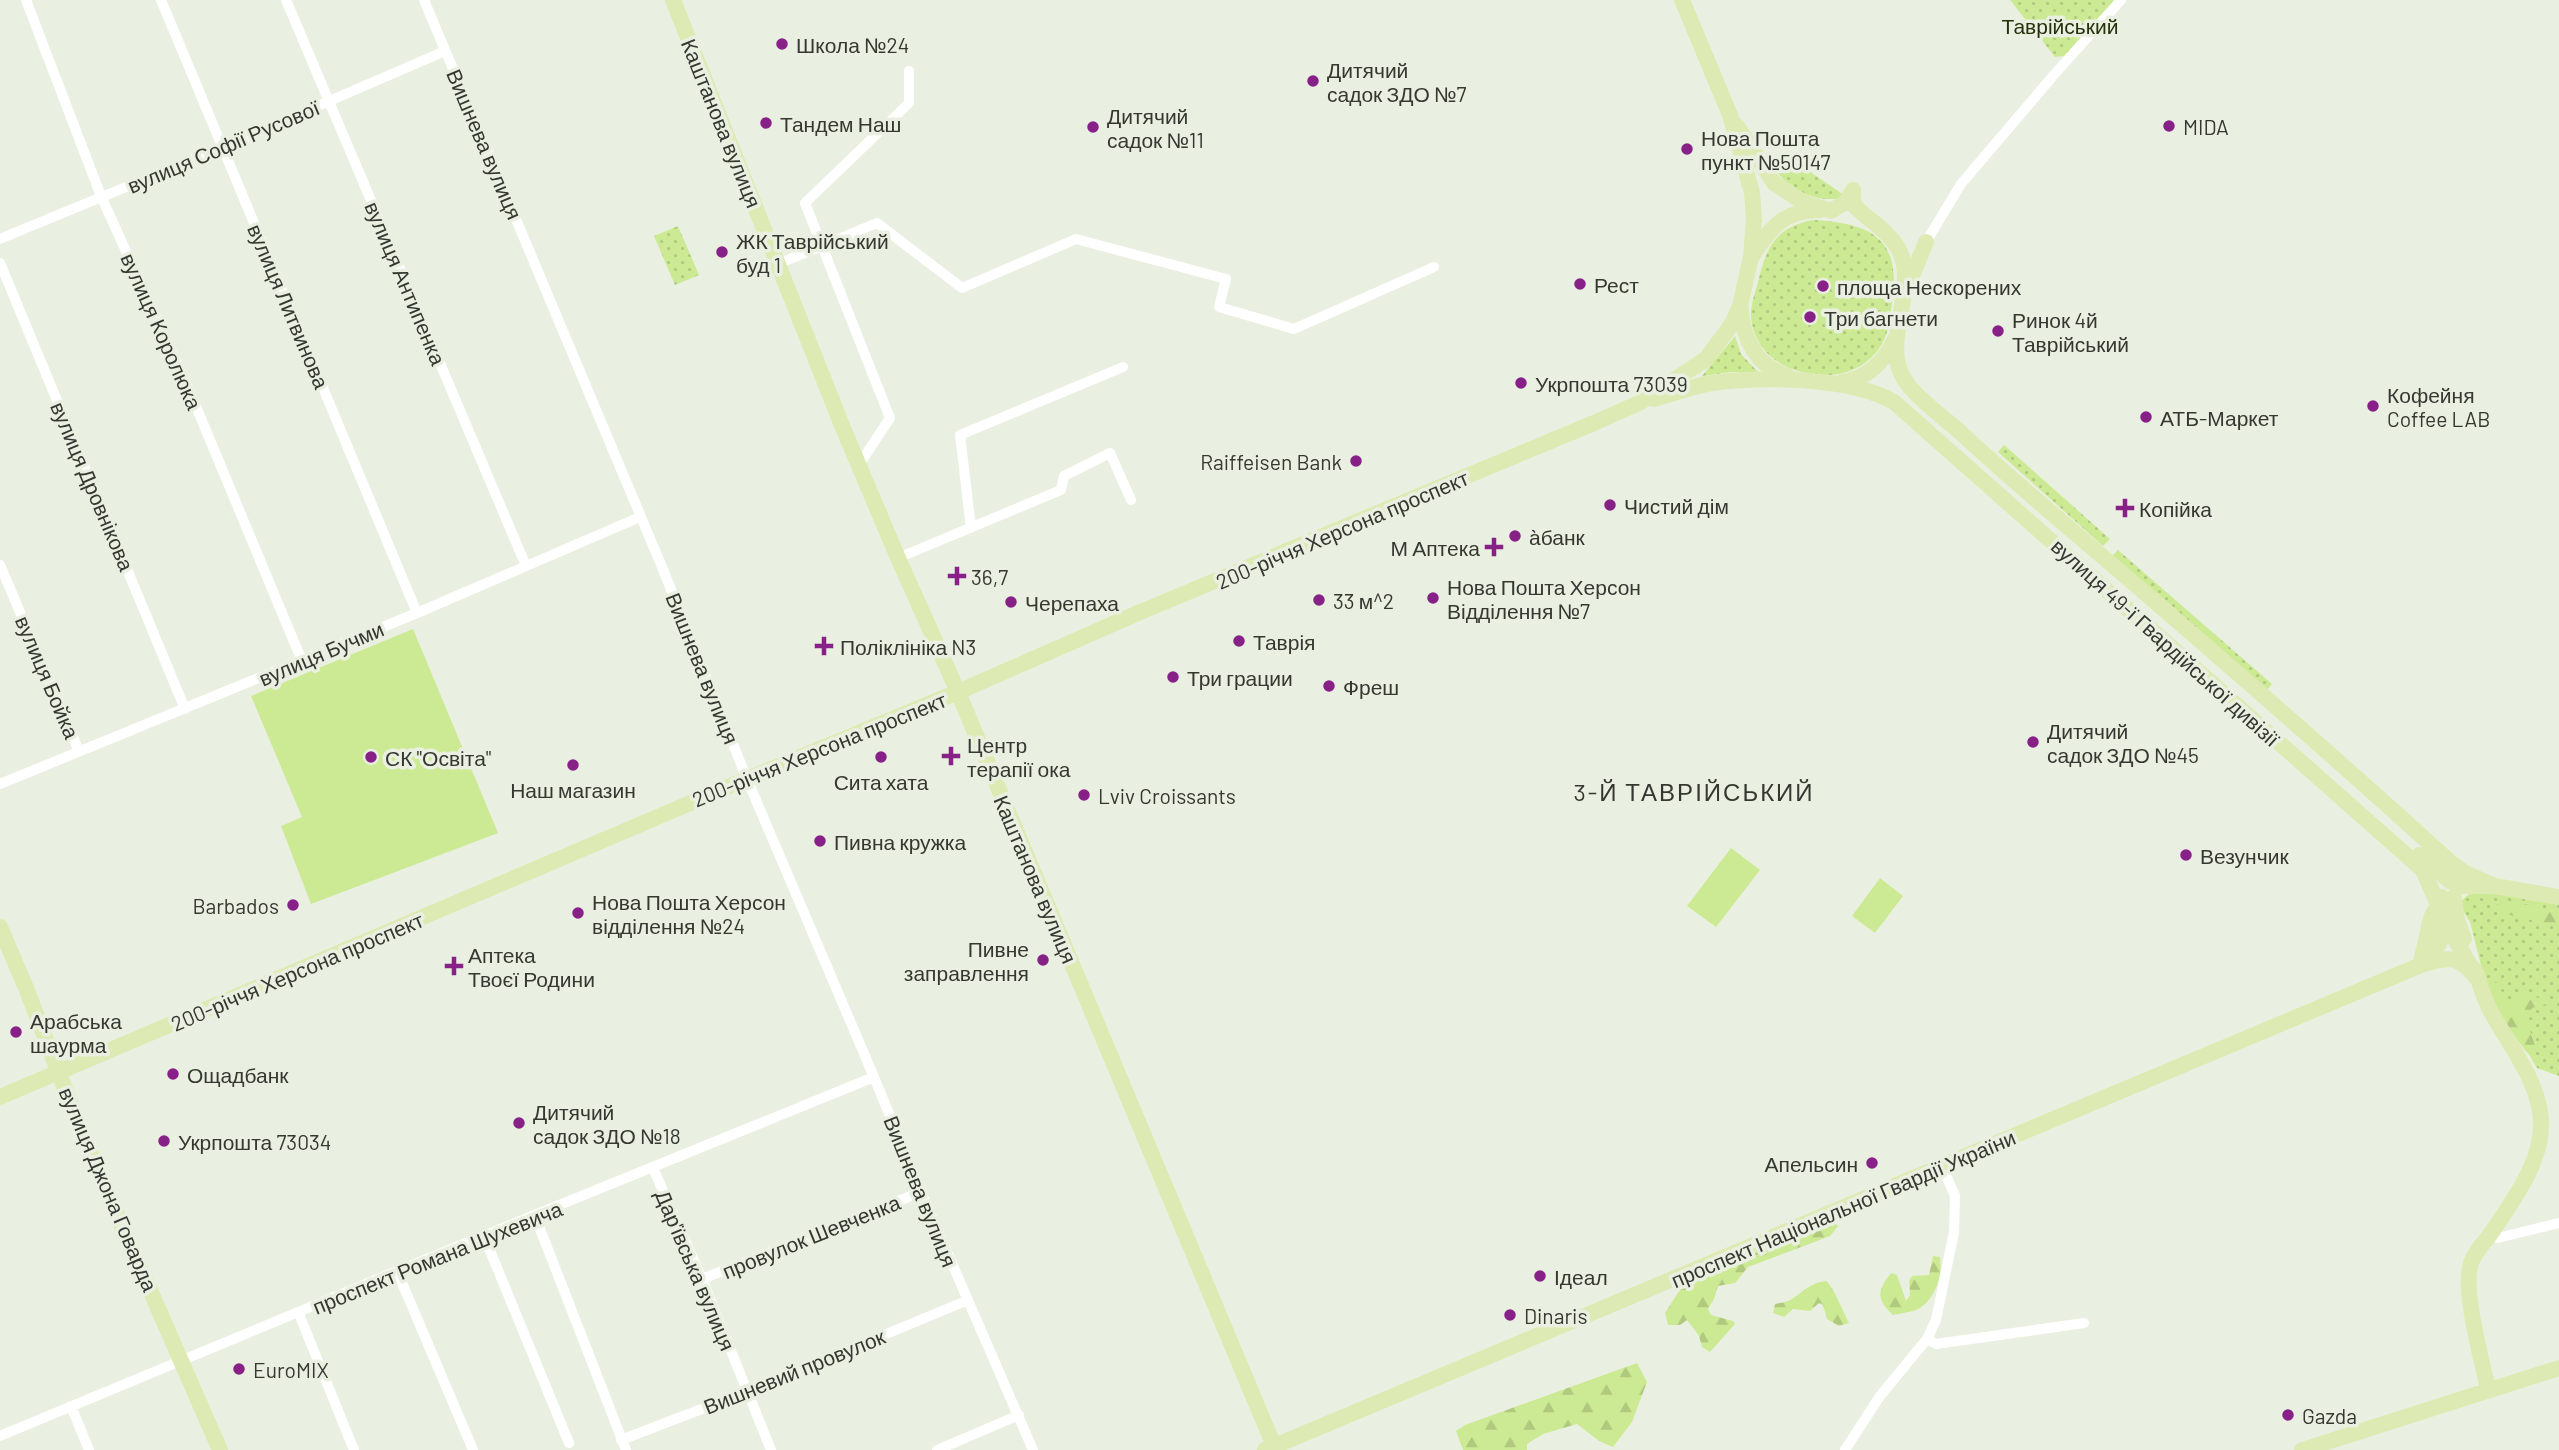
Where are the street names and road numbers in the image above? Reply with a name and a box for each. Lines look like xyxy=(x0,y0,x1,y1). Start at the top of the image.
street label: Каштанова вулиця xyxy=(677,35,767,211)
street label: Вишнева вулиця xyxy=(442,65,528,223)
street label: вулиця Софії Русової xyxy=(123,94,323,198)
street label: вулиця Антипенка xyxy=(360,197,452,369)
street label: вулиця Литвинова xyxy=(243,220,335,392)
street label: вулиця Королюка xyxy=(116,249,208,413)
street label: вулиця Дровнікова xyxy=(46,398,140,574)
street label: 200-річчя Херсона проспект xyxy=(1212,464,1472,594)
street label: вулиця 49-ї Гвардійської дивізії xyxy=(2047,533,2285,751)
street label: Вишнева вулиця xyxy=(661,589,745,747)
street label: вулиця Бойка xyxy=(11,612,85,742)
street label: вулиця Бучми xyxy=(255,615,387,691)
street label: 200-річчя Херсона проспект xyxy=(688,686,950,811)
street label: Каштанова вулиця xyxy=(989,791,1083,967)
street label: 200-річчя Херсона проспект xyxy=(167,906,427,1036)
street label: вулиця Джона Говарда xyxy=(55,1083,163,1295)
street label: Вишнева вулиця xyxy=(879,1112,963,1270)
street label: проспект Національної Гвардії України xyxy=(1667,1124,2019,1292)
street label: Дар'ївська вулиця xyxy=(651,1186,741,1354)
street label: провулок Шевченка xyxy=(718,1189,904,1283)
street label: проспект Романа Шухевича xyxy=(309,1195,566,1319)
street label: Вишневий провулок xyxy=(700,1323,889,1419)

